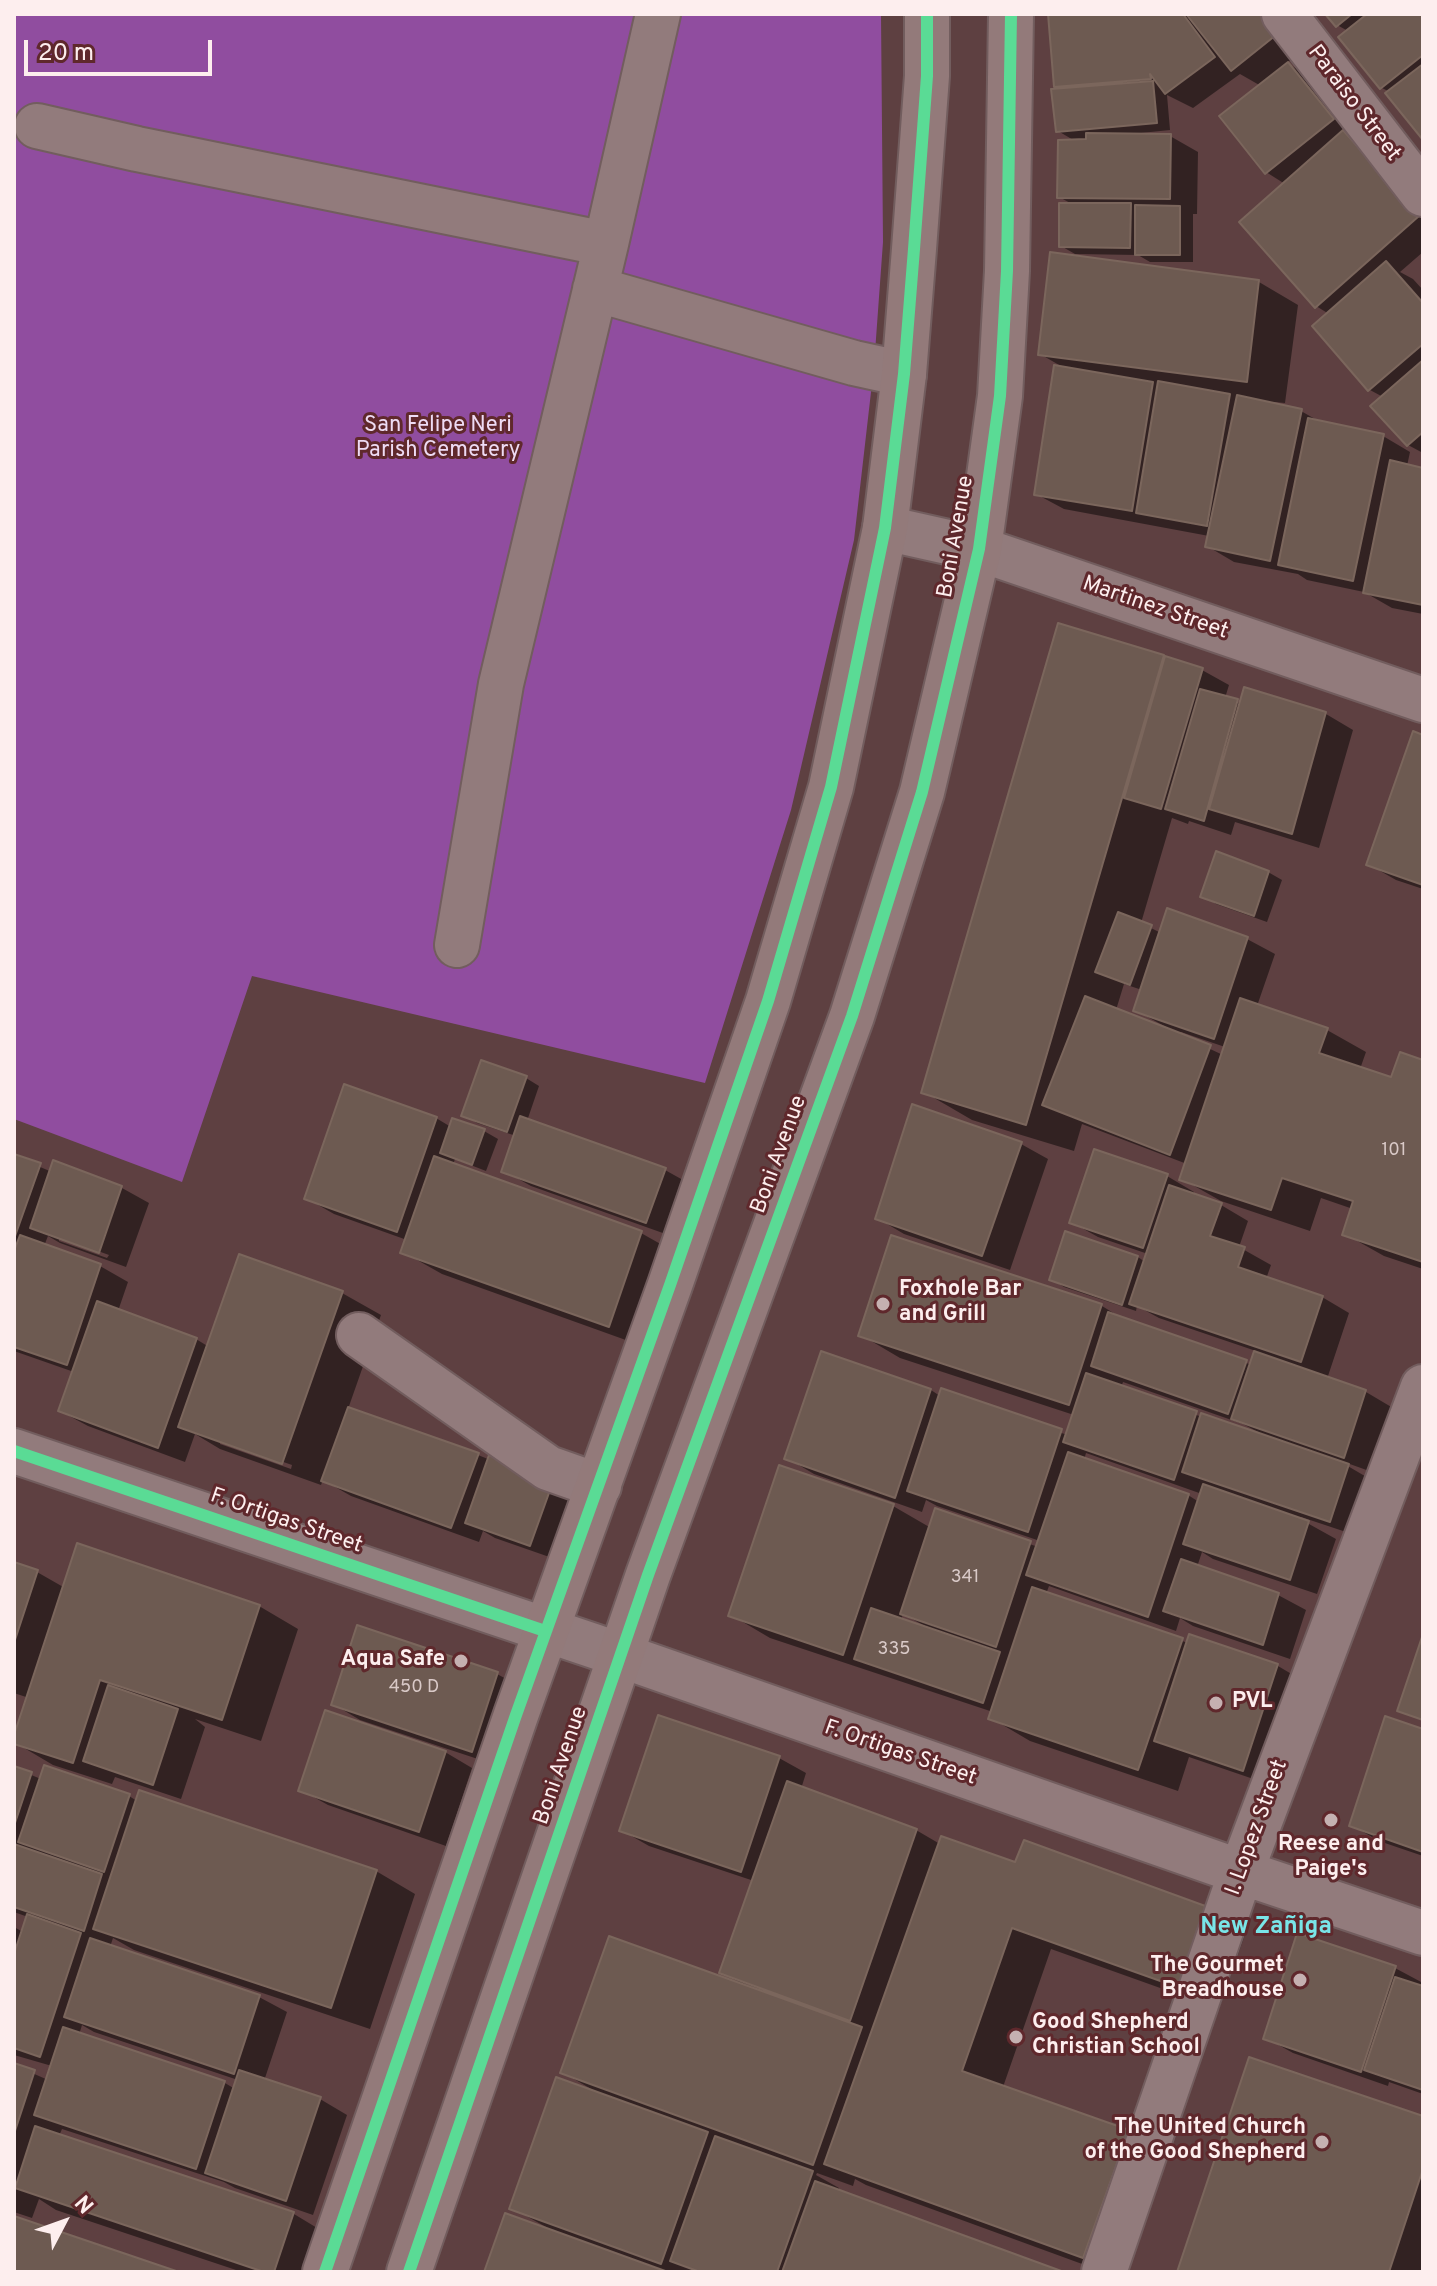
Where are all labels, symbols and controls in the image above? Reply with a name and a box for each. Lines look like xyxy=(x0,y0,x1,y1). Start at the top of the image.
scale bar xyxy=(28,24,216,74)
text: 20 m xyxy=(38,39,94,69)
street label: Paraiso Street xyxy=(1301,41,1405,167)
park label: San Felipe Neri Parish Cemetery xyxy=(356,414,520,466)
street label: Boni Avenue xyxy=(933,474,981,600)
street label: Martinez Street xyxy=(1079,572,1231,646)
street label: Boni Avenue xyxy=(746,1092,814,1218)
house number: 101 xyxy=(1382,1140,1406,1162)
place label: Foxhole Bar and Grill xyxy=(899,1278,1021,1330)
marker: Foxhole Bar and Grill xyxy=(874,1295,892,1313)
street label: F. Ortigas Street xyxy=(206,1484,366,1560)
house number: 341 xyxy=(951,1567,979,1589)
house number: 335 xyxy=(878,1639,910,1661)
place label: Aqua Safe xyxy=(340,1648,445,1674)
marker: Aqua Safe xyxy=(452,1652,470,1670)
house number: 450 D xyxy=(389,1677,439,1699)
place label: PVL xyxy=(1232,1690,1272,1716)
marker: PVL xyxy=(1207,1694,1225,1712)
street label: Boni Avenue xyxy=(529,1703,595,1829)
street label: F. Ortigas Street xyxy=(820,1716,980,1792)
street label: I. Lopez Street xyxy=(1221,1757,1295,1899)
marker: Reese and Paige's xyxy=(1322,1811,1340,1829)
place label: Reese and Paige's xyxy=(1278,1833,1384,1884)
district label: New Zañiga xyxy=(1200,1914,1332,1942)
place label: The Gourmet Breadhouse xyxy=(1150,1954,1284,2006)
marker: The Gourmet Breadhouse xyxy=(1291,1971,1309,1989)
place label: Good Shepherd Christian School xyxy=(1032,2011,1200,2062)
marker: Good Shepherd Christian School xyxy=(1007,2028,1025,2046)
place label: The United Church of the Good Shepherd xyxy=(1084,2116,1306,2168)
marker: The United Church of the Good Shepherd xyxy=(1313,2133,1331,2151)
north arrow xyxy=(24,2182,104,2262)
text: N xyxy=(67,2191,98,2221)

